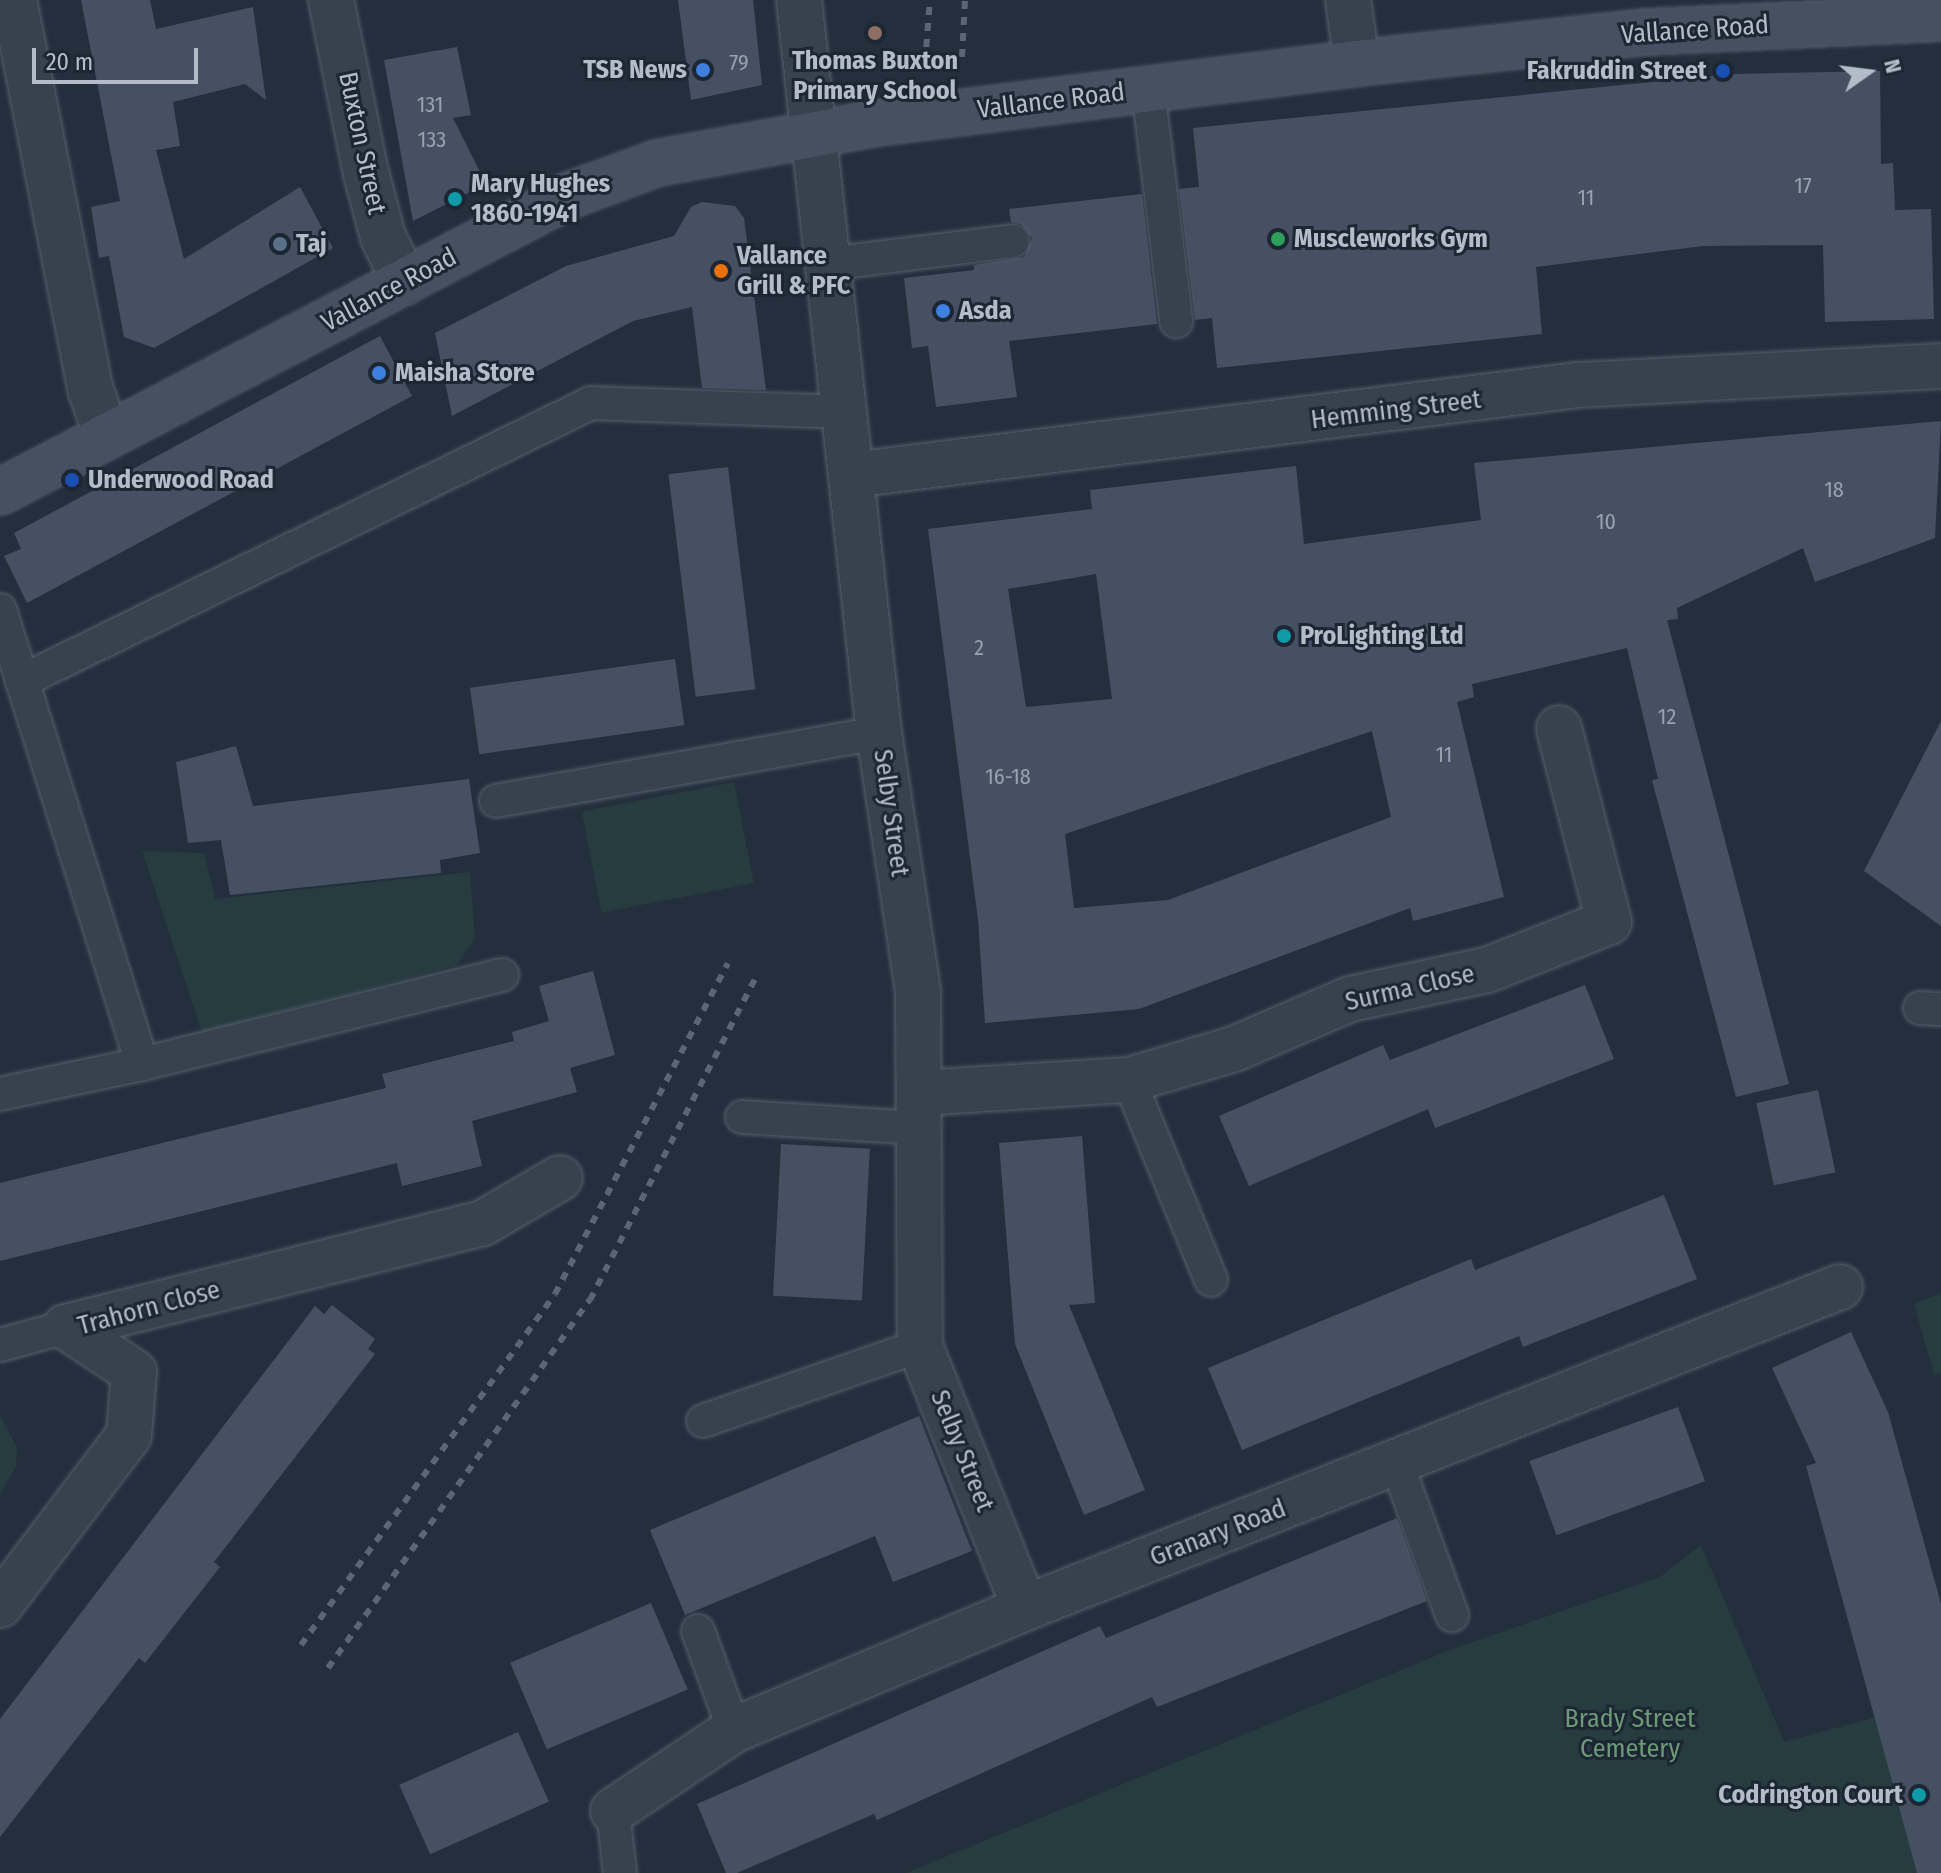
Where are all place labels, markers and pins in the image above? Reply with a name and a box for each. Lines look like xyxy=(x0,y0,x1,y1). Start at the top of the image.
marker: Thomas Buxton Primary School xyxy=(866,24,884,42)
place label: Thomas Buxton Primary School xyxy=(792,45,958,106)
place label: TSB News xyxy=(583,54,687,86)
place label: Fakruddin Street xyxy=(1527,55,1707,87)
marker: TSB News xyxy=(694,61,712,79)
marker: Fakruddin Street xyxy=(1714,62,1732,80)
place label: Mary Hughes 1860-1941 xyxy=(471,168,610,230)
marker: Mary Hughes 1860-1941 xyxy=(446,190,464,208)
place label: Muscleworks Gym xyxy=(1294,223,1488,255)
place label: Taj xyxy=(296,228,327,260)
marker: Muscleworks Gym xyxy=(1269,230,1287,248)
marker: Taj xyxy=(271,235,289,253)
place label: Vallance Grill & PFC xyxy=(737,240,850,302)
marker: Vallance Grill & PFC xyxy=(712,262,730,280)
place label: Asda xyxy=(959,295,1012,327)
marker: Asda xyxy=(934,302,952,320)
place label: Maisha Store xyxy=(395,357,535,389)
marker: Maisha Store xyxy=(370,364,388,382)
place label: Underwood Road xyxy=(88,464,274,496)
marker: Underwood Road xyxy=(63,471,81,489)
place label: ProLighting Ltd xyxy=(1300,620,1464,652)
marker: ProLighting Ltd xyxy=(1275,627,1293,645)
place label: Codrington Court xyxy=(1718,1779,1903,1811)
marker: Codrington Court xyxy=(1910,1786,1928,1804)

